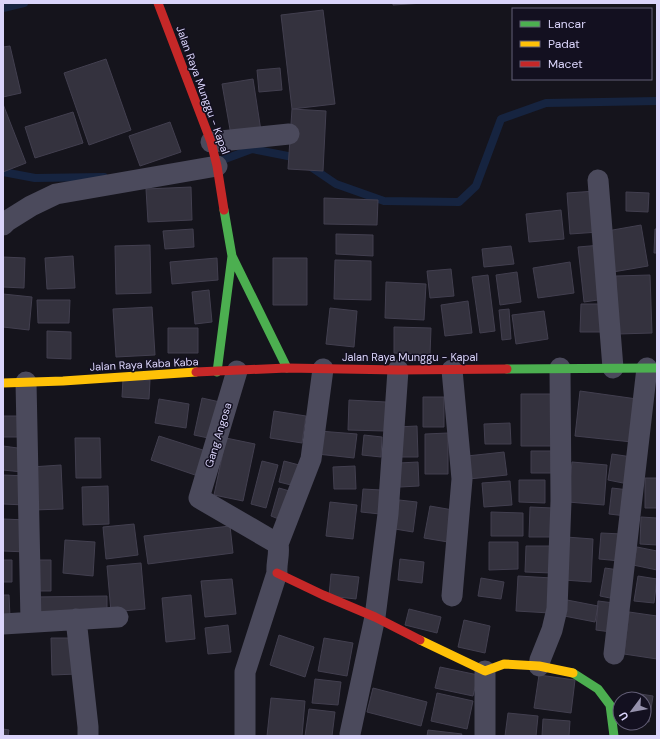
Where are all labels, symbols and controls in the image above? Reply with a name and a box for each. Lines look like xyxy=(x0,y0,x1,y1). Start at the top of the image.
legend xyxy=(512,8,652,80)
text: Lancar xyxy=(548,16,586,32)
street label: Jalan Raya Munggu - Kapal xyxy=(173,24,233,156)
text: Padat xyxy=(548,36,580,52)
text: Macet xyxy=(548,56,583,72)
street label: Jalan Raya Munggu - Kapal xyxy=(342,350,478,364)
street label: Jalan Raya Kaba Kaba xyxy=(89,354,199,374)
street label: Gang Angosa xyxy=(201,401,235,469)
north arrow xyxy=(612,691,652,731)
text: U xyxy=(616,709,631,723)

